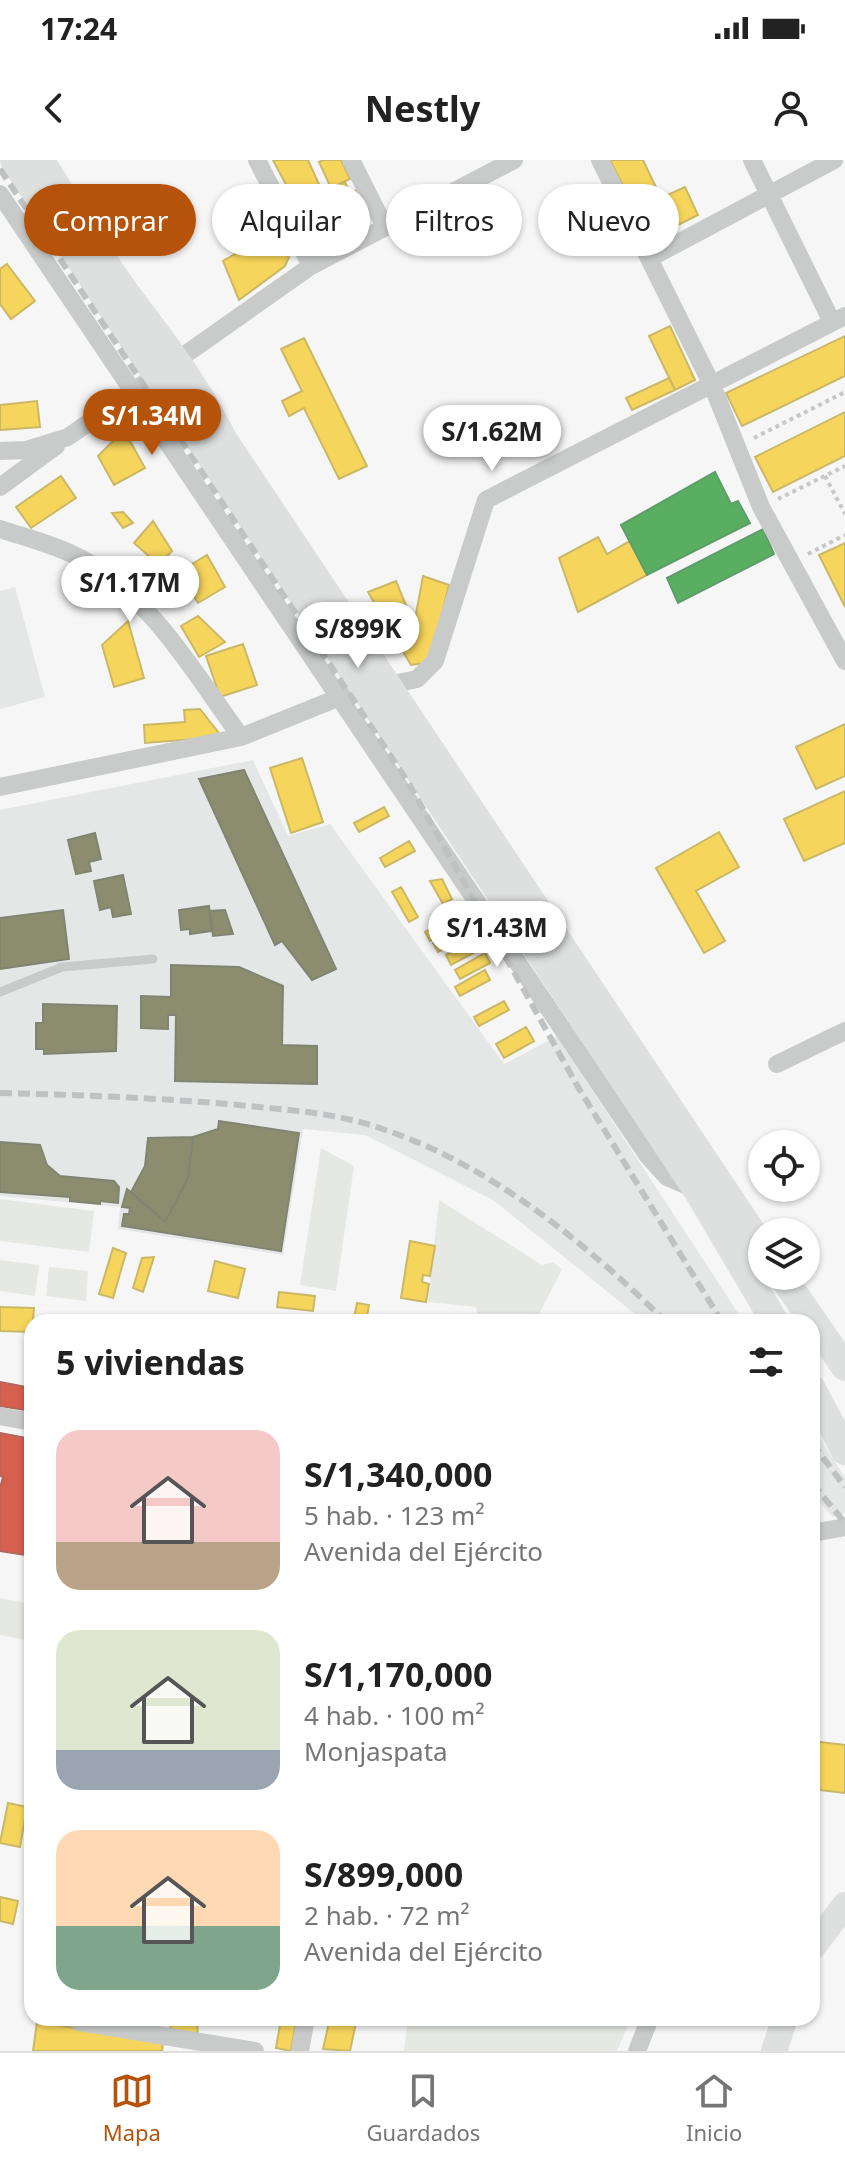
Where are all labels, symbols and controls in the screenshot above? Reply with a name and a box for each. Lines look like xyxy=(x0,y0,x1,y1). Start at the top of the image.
text: 17:24 xyxy=(40,8,117,49)
text: Nestly xyxy=(365,84,480,133)
icon: back xyxy=(32,86,76,130)
icon: person xyxy=(769,86,813,130)
chip: Comprar xyxy=(24,184,196,256)
chip: Alquilar xyxy=(212,184,370,256)
chip: Filtros xyxy=(386,184,522,256)
chip: Nuevo xyxy=(538,184,679,256)
pin: S/1.34M xyxy=(78,389,226,457)
text: S/1.34M xyxy=(101,397,203,433)
pin: S/1.62M xyxy=(418,405,566,473)
text: S/1.62M xyxy=(441,413,543,449)
pin: S/1.17M xyxy=(56,556,204,624)
text: S/1.17M xyxy=(79,564,181,600)
pin: S/899K xyxy=(293,602,423,670)
text: S/899K xyxy=(315,610,402,646)
pin: S/1.43M xyxy=(423,901,571,969)
text: S/1.43M xyxy=(446,909,548,945)
map controls xyxy=(748,1130,820,1290)
button: locate xyxy=(748,1130,820,1202)
button: layers xyxy=(748,1218,820,1290)
text: 5 viviendas xyxy=(56,1339,245,1385)
icon: filters xyxy=(744,1340,788,1384)
text: S/1,340,000 xyxy=(304,1451,492,1497)
icon: home xyxy=(120,1462,216,1558)
text: 5 hab. · 123 m² xyxy=(304,1497,485,1533)
text: Avenida del Ejército xyxy=(304,1533,543,1569)
text: S/1,170,000 xyxy=(304,1651,492,1697)
icon: home xyxy=(120,1662,216,1758)
text: 4 hab. · 100 m² xyxy=(304,1697,485,1733)
text: Monjaspata xyxy=(304,1733,448,1769)
text: S/899,000 xyxy=(304,1851,463,1897)
icon: home xyxy=(120,1862,216,1958)
text: 2 hab. · 72 m² xyxy=(304,1897,470,1933)
text: Avenida del Ejército xyxy=(304,1933,543,1969)
tab: Mapa xyxy=(103,2069,161,2147)
tab: Guardados xyxy=(367,2069,480,2147)
tab: Inicio xyxy=(686,2069,742,2147)

